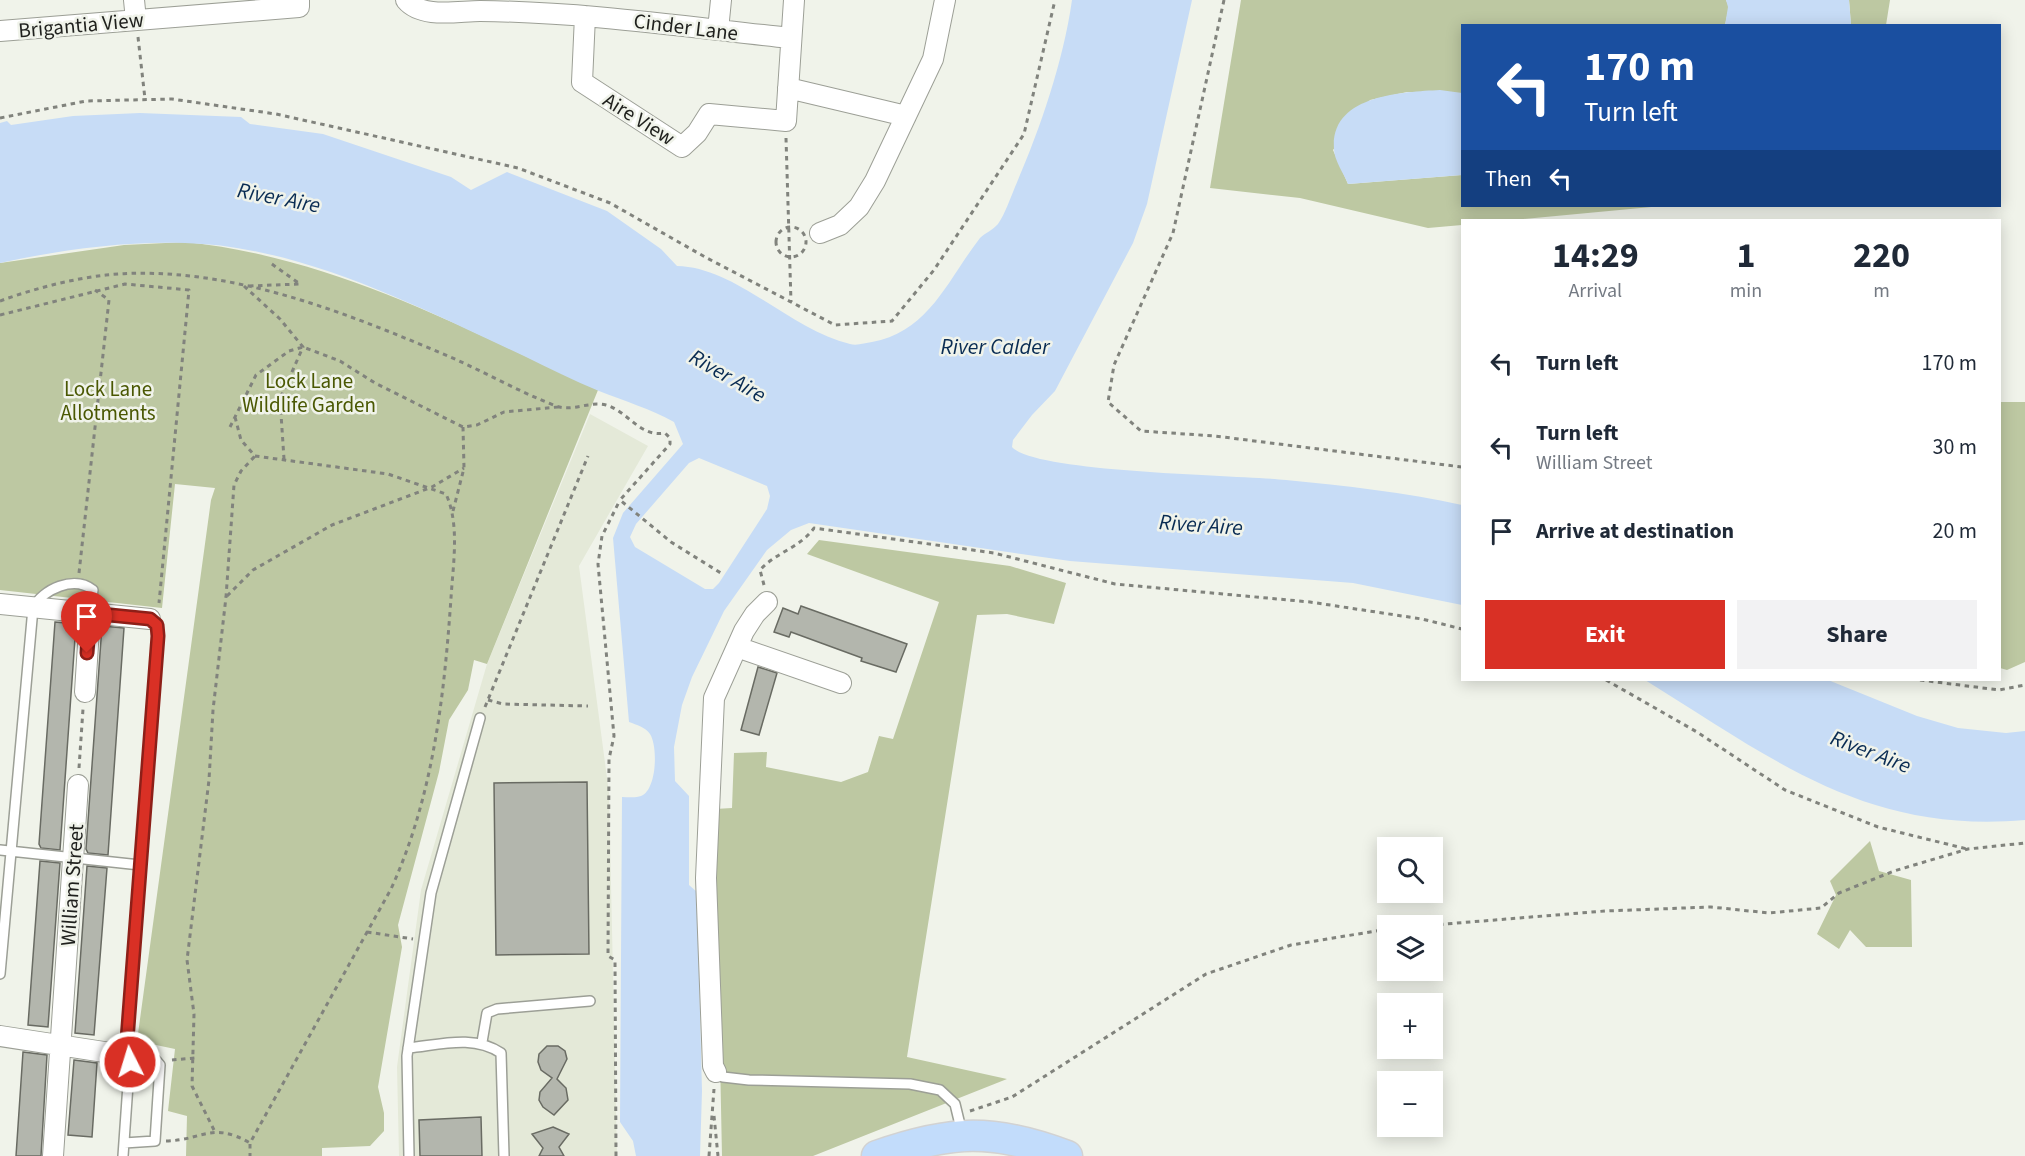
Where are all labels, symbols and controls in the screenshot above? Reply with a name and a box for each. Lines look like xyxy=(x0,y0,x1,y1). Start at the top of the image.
street label: Brigantia View xyxy=(17,5,145,45)
street label: Cinder Lane xyxy=(632,6,740,48)
text: 170 m xyxy=(1584,37,1695,97)
icon: left xyxy=(1485,48,1563,126)
street label: Aire View xyxy=(597,85,681,153)
text: Turn left xyxy=(1584,93,1678,132)
icon: left xyxy=(1544,162,1577,195)
text: Then xyxy=(1485,163,1532,195)
water label: River Aire xyxy=(235,174,323,222)
text: 14:29 xyxy=(1552,230,1639,281)
text: 1 xyxy=(1736,230,1755,281)
text: 220 xyxy=(1853,230,1910,281)
text: Arrival xyxy=(1568,277,1622,305)
text: min xyxy=(1730,277,1762,305)
text: m xyxy=(1873,277,1890,305)
water label: River Calder xyxy=(941,331,1051,363)
water label: River Aire xyxy=(683,341,772,411)
icon: left xyxy=(1485,347,1518,380)
text: Turn left xyxy=(1536,347,1618,379)
text: 170 m xyxy=(1922,347,1977,379)
park label: Lock Lane Wildlife Garden xyxy=(242,366,376,420)
park label: Lock Lane Allotments xyxy=(60,374,156,428)
text: Turn left xyxy=(1536,417,1618,449)
icon: left xyxy=(1485,431,1518,464)
text: 30 m xyxy=(1932,431,1977,463)
text: William Street xyxy=(1536,449,1653,477)
water label: River Aire xyxy=(1158,506,1244,544)
icon: arrive xyxy=(1485,515,1518,548)
text: Arrive at destination xyxy=(1536,515,1734,547)
text: 20 m xyxy=(1932,515,1977,547)
pin xyxy=(61,591,112,653)
icon: arrive xyxy=(70,600,103,633)
button: Exit xyxy=(1485,600,1725,669)
button: Share xyxy=(1737,600,1977,669)
water label: River Aire xyxy=(1826,722,1916,782)
street label: William Street xyxy=(53,823,91,947)
map controls xyxy=(1377,837,1443,1137)
button: search xyxy=(1377,837,1443,903)
button: layers xyxy=(1377,915,1443,981)
button: + xyxy=(1377,993,1443,1059)
position arrow xyxy=(98,1030,162,1094)
button: − xyxy=(1377,1071,1443,1137)

